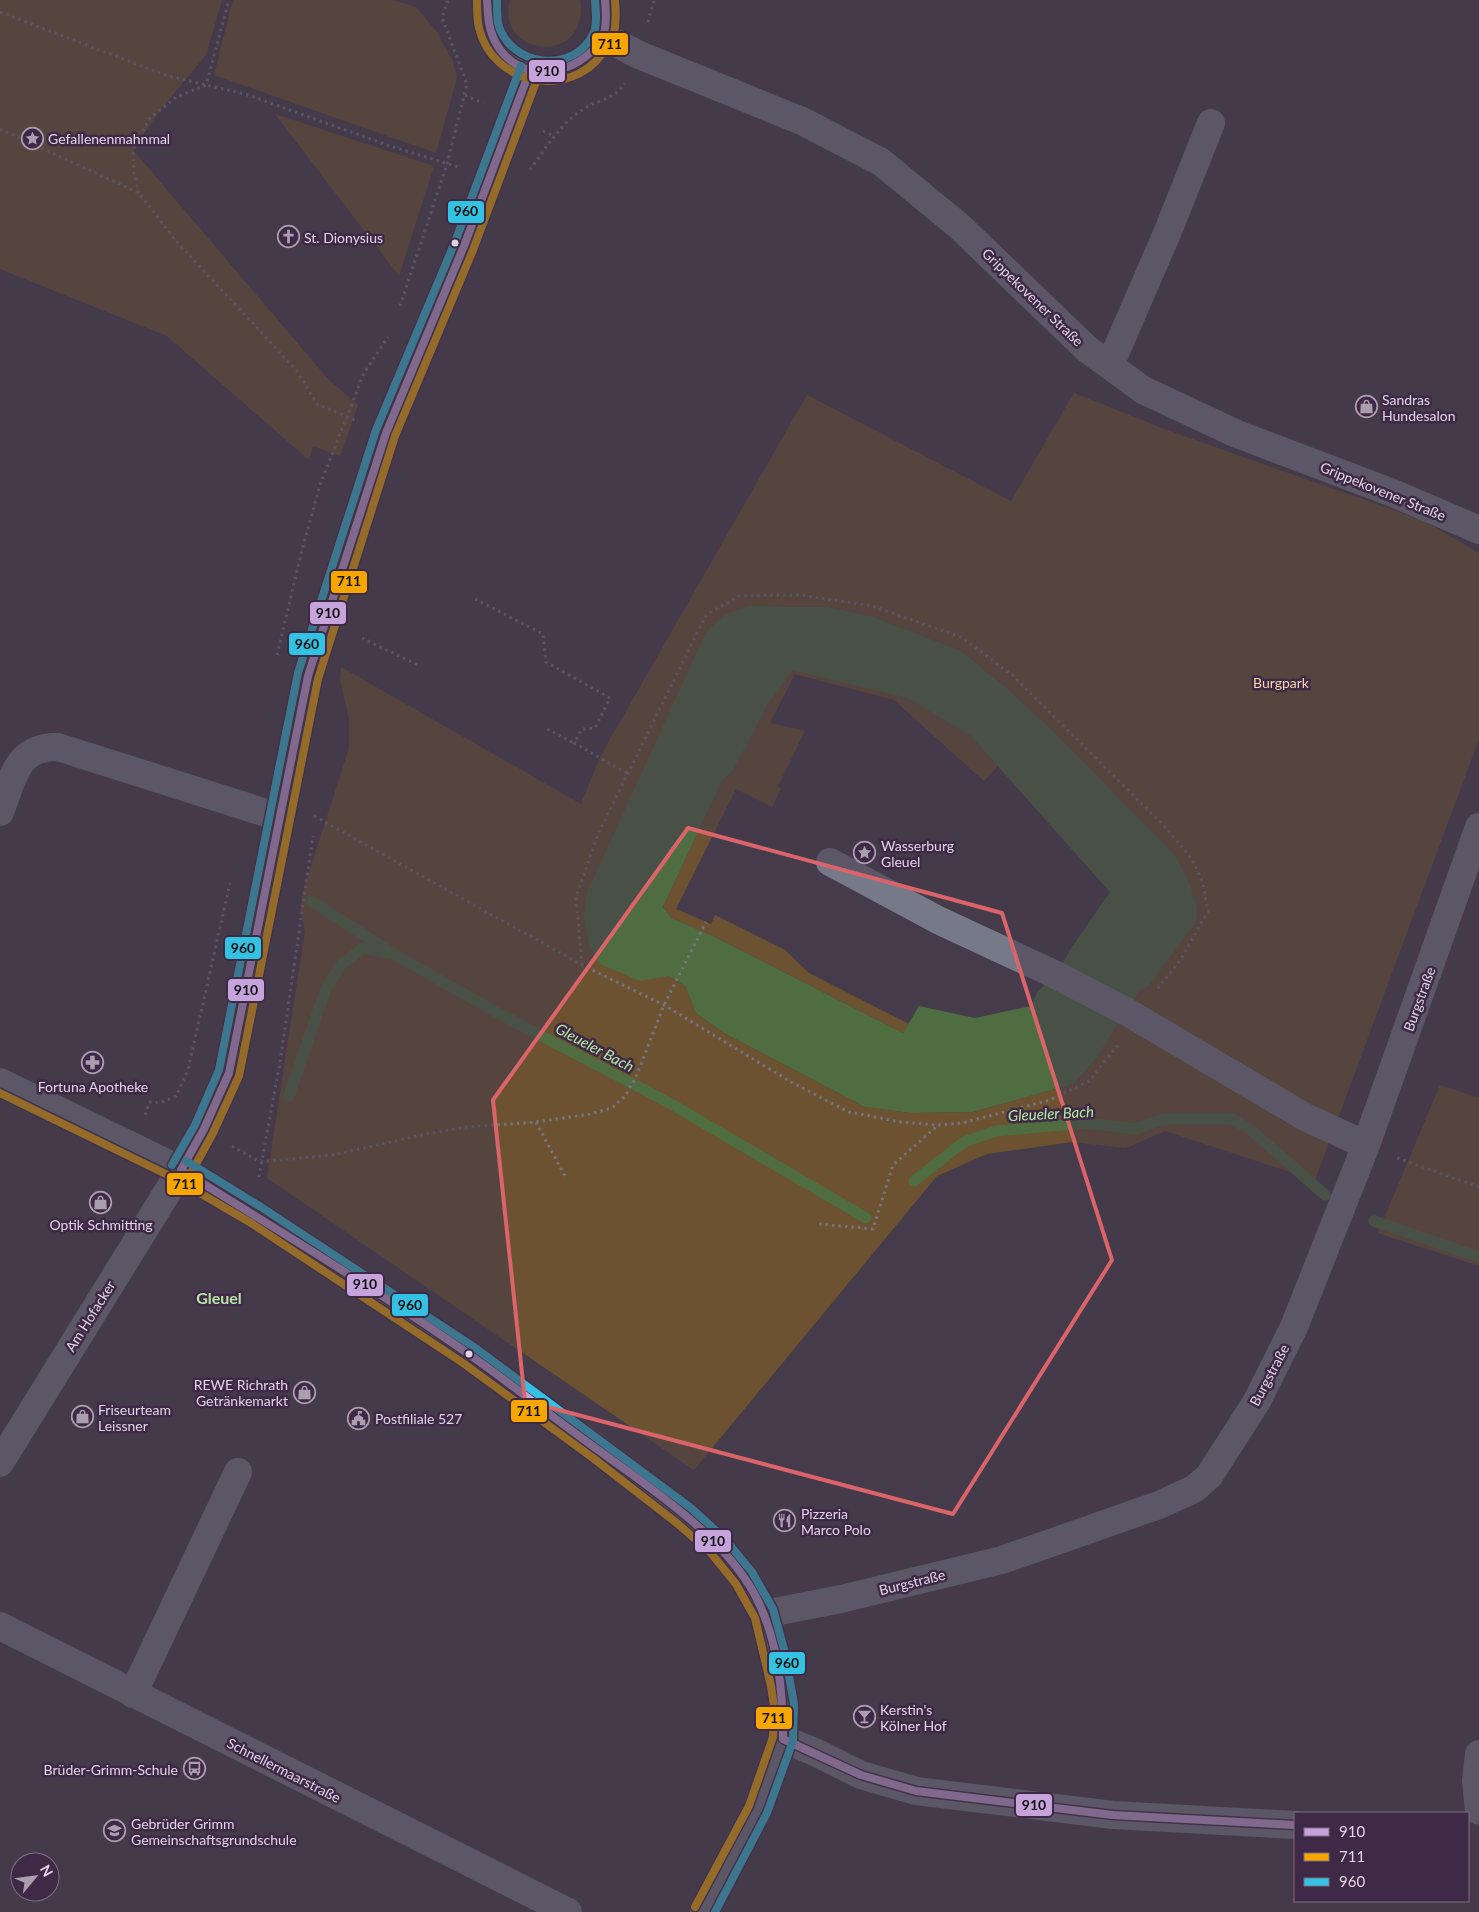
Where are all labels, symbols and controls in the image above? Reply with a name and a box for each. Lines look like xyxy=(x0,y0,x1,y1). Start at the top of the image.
line badge: 711 xyxy=(591,32,629,56)
text: 711 xyxy=(598,35,622,52)
line badge: 910 xyxy=(528,59,566,83)
text: 910 xyxy=(535,62,559,79)
place icon: Gefallenenmahnmal xyxy=(20,126,44,150)
place label: Gefallenenmahnmal xyxy=(48,130,170,147)
line badge: 960 xyxy=(447,200,485,224)
text: 960 xyxy=(454,202,478,219)
church icon: St. Dionysius xyxy=(276,225,300,249)
place label: St. Dionysius xyxy=(304,229,383,246)
unlabelled marker xyxy=(450,238,460,248)
street label: Grippekovener Straße xyxy=(979,244,1087,350)
place label: Sandras Hundesalon xyxy=(1382,391,1456,424)
shop icon: Sandras Hundesalon xyxy=(1354,395,1378,419)
street label: Grippekovener Straße xyxy=(1318,458,1448,524)
line badge: 711 xyxy=(330,570,368,594)
text: 711 xyxy=(337,572,361,589)
line badge: 910 xyxy=(309,601,347,625)
text: 910 xyxy=(316,604,340,621)
line badge: 960 xyxy=(288,632,326,656)
text: 960 xyxy=(295,635,319,652)
park label: Burgpark xyxy=(1253,674,1310,691)
place label: Wasserburg Gleuel xyxy=(881,837,954,870)
place icon: Wasserburg Gleuel xyxy=(853,841,877,865)
line badge: 960 xyxy=(224,936,262,960)
text: 960 xyxy=(231,939,255,956)
street label: Burgstraße xyxy=(1399,964,1439,1034)
line badge: 910 xyxy=(227,978,265,1002)
text: 910 xyxy=(234,981,258,998)
water label: Gleueler Bach xyxy=(553,1019,637,1075)
pharmacy icon: Fortuna Apotheke xyxy=(81,1051,105,1075)
place label: Fortuna Apotheke xyxy=(38,1078,148,1095)
water label: Gleueler Bach xyxy=(1008,1102,1094,1124)
line badge: 711 xyxy=(166,1172,204,1196)
text: 711 xyxy=(173,1175,197,1192)
shop icon: Optik Schmitting xyxy=(89,1190,113,1214)
place label: Optik Schmitting xyxy=(49,1216,153,1233)
line badge: 910 xyxy=(346,1273,384,1297)
text: 910 xyxy=(353,1275,377,1292)
street label: Am Hofacker xyxy=(61,1277,119,1355)
district label: Gleuel xyxy=(196,1288,242,1307)
line badge: 960 xyxy=(391,1293,429,1317)
text: 960 xyxy=(398,1296,422,1313)
street label: Burgstraße xyxy=(1246,1341,1292,1409)
unlabelled marker xyxy=(464,1349,474,1359)
place label: REWE Richrath Getränkemarkt xyxy=(194,1376,288,1409)
shop icon: REWE Richrath Getränkemarkt xyxy=(292,1380,316,1404)
line badge: 711 xyxy=(510,1399,548,1423)
place label: Friseurteam Leissner xyxy=(98,1401,171,1434)
text: 711 xyxy=(517,1402,541,1419)
shop icon: Friseurteam Leissner xyxy=(70,1405,94,1429)
public building icon: Postfiliale 527 xyxy=(347,1406,371,1430)
place label: Postfiliale 527 xyxy=(375,1410,462,1427)
place label: Pizzeria Marco Polo xyxy=(801,1505,871,1538)
restaurant icon: Pizzeria Marco Polo xyxy=(773,1509,797,1533)
line badge: 910 xyxy=(694,1529,732,1553)
text: 910 xyxy=(701,1532,725,1549)
street label: Burgstraße xyxy=(877,1566,947,1598)
line badge: 960 xyxy=(768,1651,806,1675)
text: 960 xyxy=(775,1654,799,1671)
place label: Kerstin's Kölner Hof xyxy=(880,1701,947,1734)
bar icon: Kerstin's Kölner Hof xyxy=(852,1705,876,1729)
line badge: 711 xyxy=(755,1706,793,1730)
text: 711 xyxy=(762,1709,786,1726)
street label: Schnellermaarstraße xyxy=(224,1734,344,1806)
bus stop icon: Brüder-Grimm-Schule xyxy=(182,1757,206,1781)
place label: Brüder-Grimm-Schule xyxy=(44,1761,178,1778)
line badge: 910 xyxy=(1015,1793,1053,1817)
text: 910 xyxy=(1022,1796,1046,1813)
legend xyxy=(1294,1812,1469,1902)
place label: Gebrüder Grimm Gemeinschaftsgrundschule xyxy=(131,1815,297,1848)
school or university icon: Gebrüder Grimm Gemeinschaftsgrundschule xyxy=(103,1819,127,1843)
text: 910 xyxy=(1339,1822,1365,1840)
text: 711 xyxy=(1339,1847,1365,1865)
north arrow xyxy=(10,1852,60,1902)
text: N xyxy=(37,1862,57,1879)
text: 960 xyxy=(1339,1872,1365,1890)

